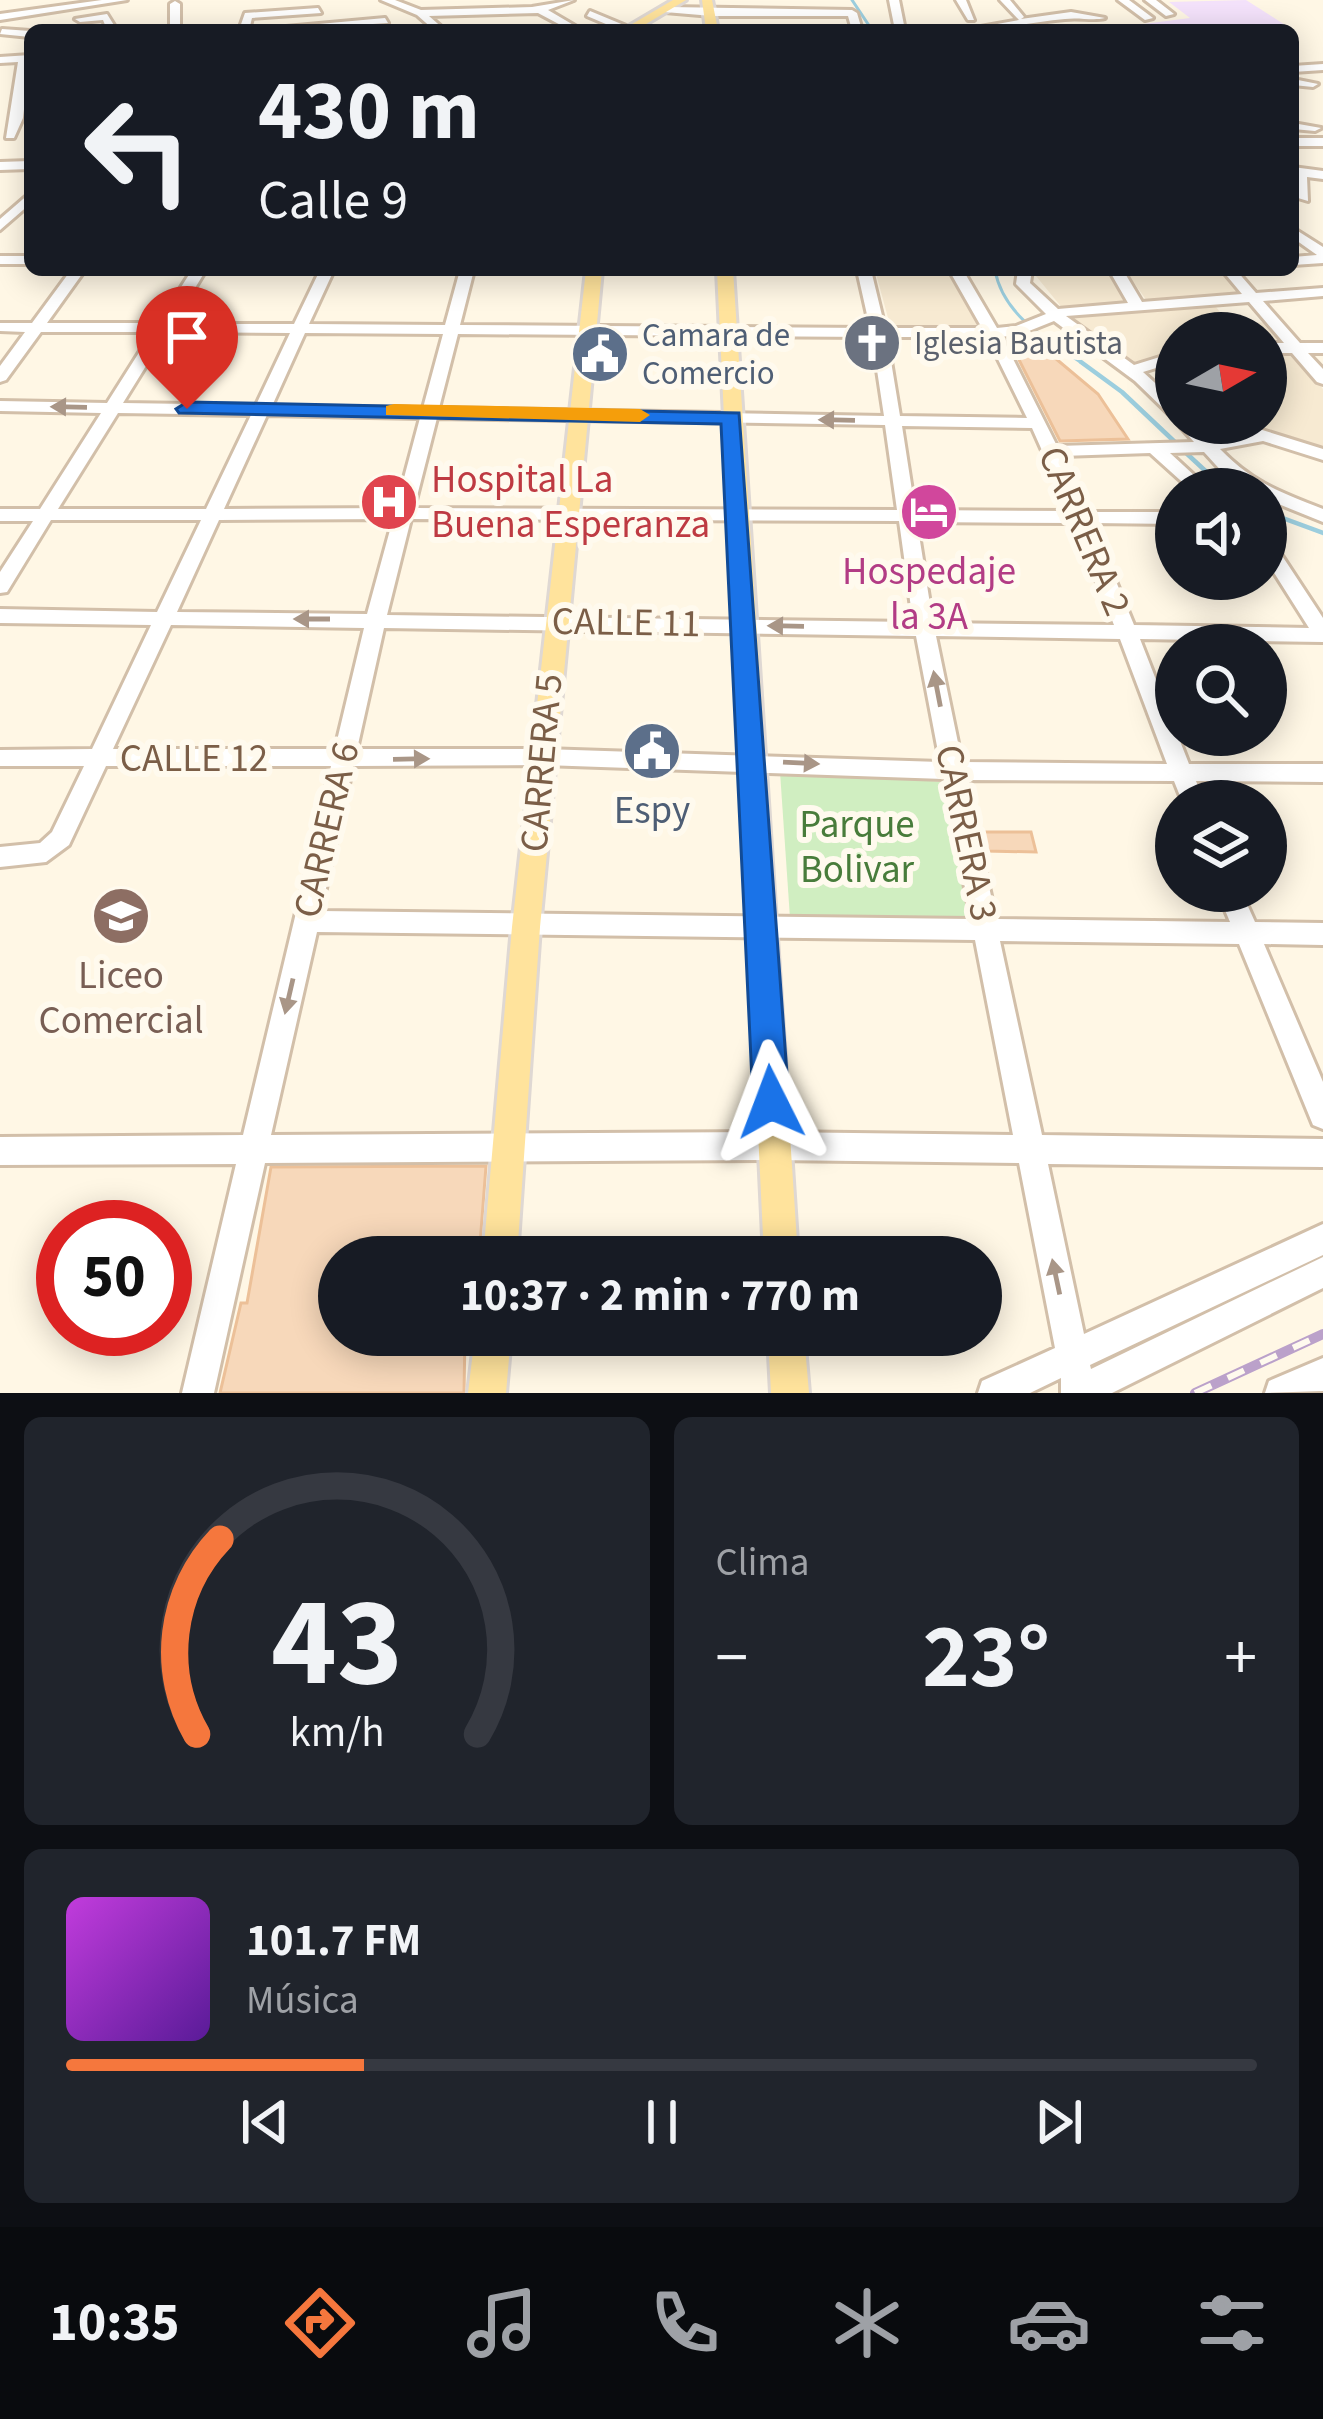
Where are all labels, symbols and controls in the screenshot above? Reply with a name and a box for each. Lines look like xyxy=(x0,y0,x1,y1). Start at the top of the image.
text: 430 m xyxy=(258,52,480,172)
icon: left xyxy=(60,72,216,228)
text: Calle 9 xyxy=(258,163,408,240)
pin xyxy=(136,286,238,409)
icon: arrive xyxy=(154,304,220,370)
place label: Camara de Comercio xyxy=(642,312,790,397)
church icon: Iglesia Bautista xyxy=(841,312,903,374)
north arrow xyxy=(1155,312,1287,444)
map controls xyxy=(1155,312,1287,912)
place label: Iglesia Bautista xyxy=(914,320,1123,367)
public building icon: Camara de Comercio xyxy=(569,323,631,385)
one-way arrow xyxy=(49,397,87,416)
one-way arrow xyxy=(817,410,855,430)
street label: CARRERA 2 xyxy=(1023,438,1145,624)
place label: Hospital La Buena Esperanza xyxy=(431,452,710,553)
button: sound xyxy=(1155,468,1287,600)
hospital icon: Hospital La Buena Esperanza xyxy=(358,471,420,533)
hotel icon: Hospedaje la 3A xyxy=(898,481,960,543)
place label: Hospedaje la 3A xyxy=(842,544,1016,645)
street label: CALLE 11 xyxy=(551,594,701,652)
one-way arrow xyxy=(292,609,330,629)
one-way arrow xyxy=(766,616,804,636)
button: search xyxy=(1155,624,1287,756)
one-way arrow xyxy=(926,670,945,708)
street label: CARRERA 5 xyxy=(506,672,578,854)
public building icon: Espy xyxy=(621,720,683,782)
street label: CALLE 12 xyxy=(120,731,268,787)
street label: CARRERA 6 xyxy=(280,737,374,923)
street label: CARRERA 3 xyxy=(920,740,1012,926)
one-way arrow xyxy=(393,749,431,768)
one-way arrow xyxy=(783,754,821,773)
button: layers xyxy=(1155,780,1287,912)
place label: Espy xyxy=(614,783,690,839)
park label: Parque Bolivar xyxy=(799,797,915,898)
school or university icon: Liceo Comercial xyxy=(90,885,152,947)
place label: Liceo Comercial xyxy=(38,948,204,1049)
one-way arrow xyxy=(279,977,298,1015)
position arrow xyxy=(708,1039,834,1165)
speed limit sign: 50 xyxy=(36,1200,192,1356)
one-way arrow xyxy=(1046,1258,1065,1296)
text: 10:37 · 2 min · 770 m xyxy=(460,1264,860,1328)
text: Clima xyxy=(716,1535,809,1591)
text: 43 xyxy=(271,1555,403,1733)
text: 23° xyxy=(922,1594,1050,1722)
text: − xyxy=(716,1611,748,1705)
text: + xyxy=(1224,1611,1257,1705)
text: km/h xyxy=(289,1702,384,1763)
text: 101.7 FM xyxy=(246,1909,421,1973)
text: Música xyxy=(246,1973,359,2029)
icon: previous xyxy=(232,2089,298,2155)
icon: pause xyxy=(629,2089,695,2155)
icon: next xyxy=(1026,2089,1092,2155)
icon: directions xyxy=(278,2281,362,2365)
icon: music xyxy=(460,2281,544,2365)
icon: phone xyxy=(643,2281,727,2365)
icon: climate xyxy=(825,2281,909,2365)
icon: car xyxy=(1007,2281,1091,2365)
icon: filters xyxy=(1190,2281,1274,2365)
text: 10:35 xyxy=(49,2285,179,2362)

